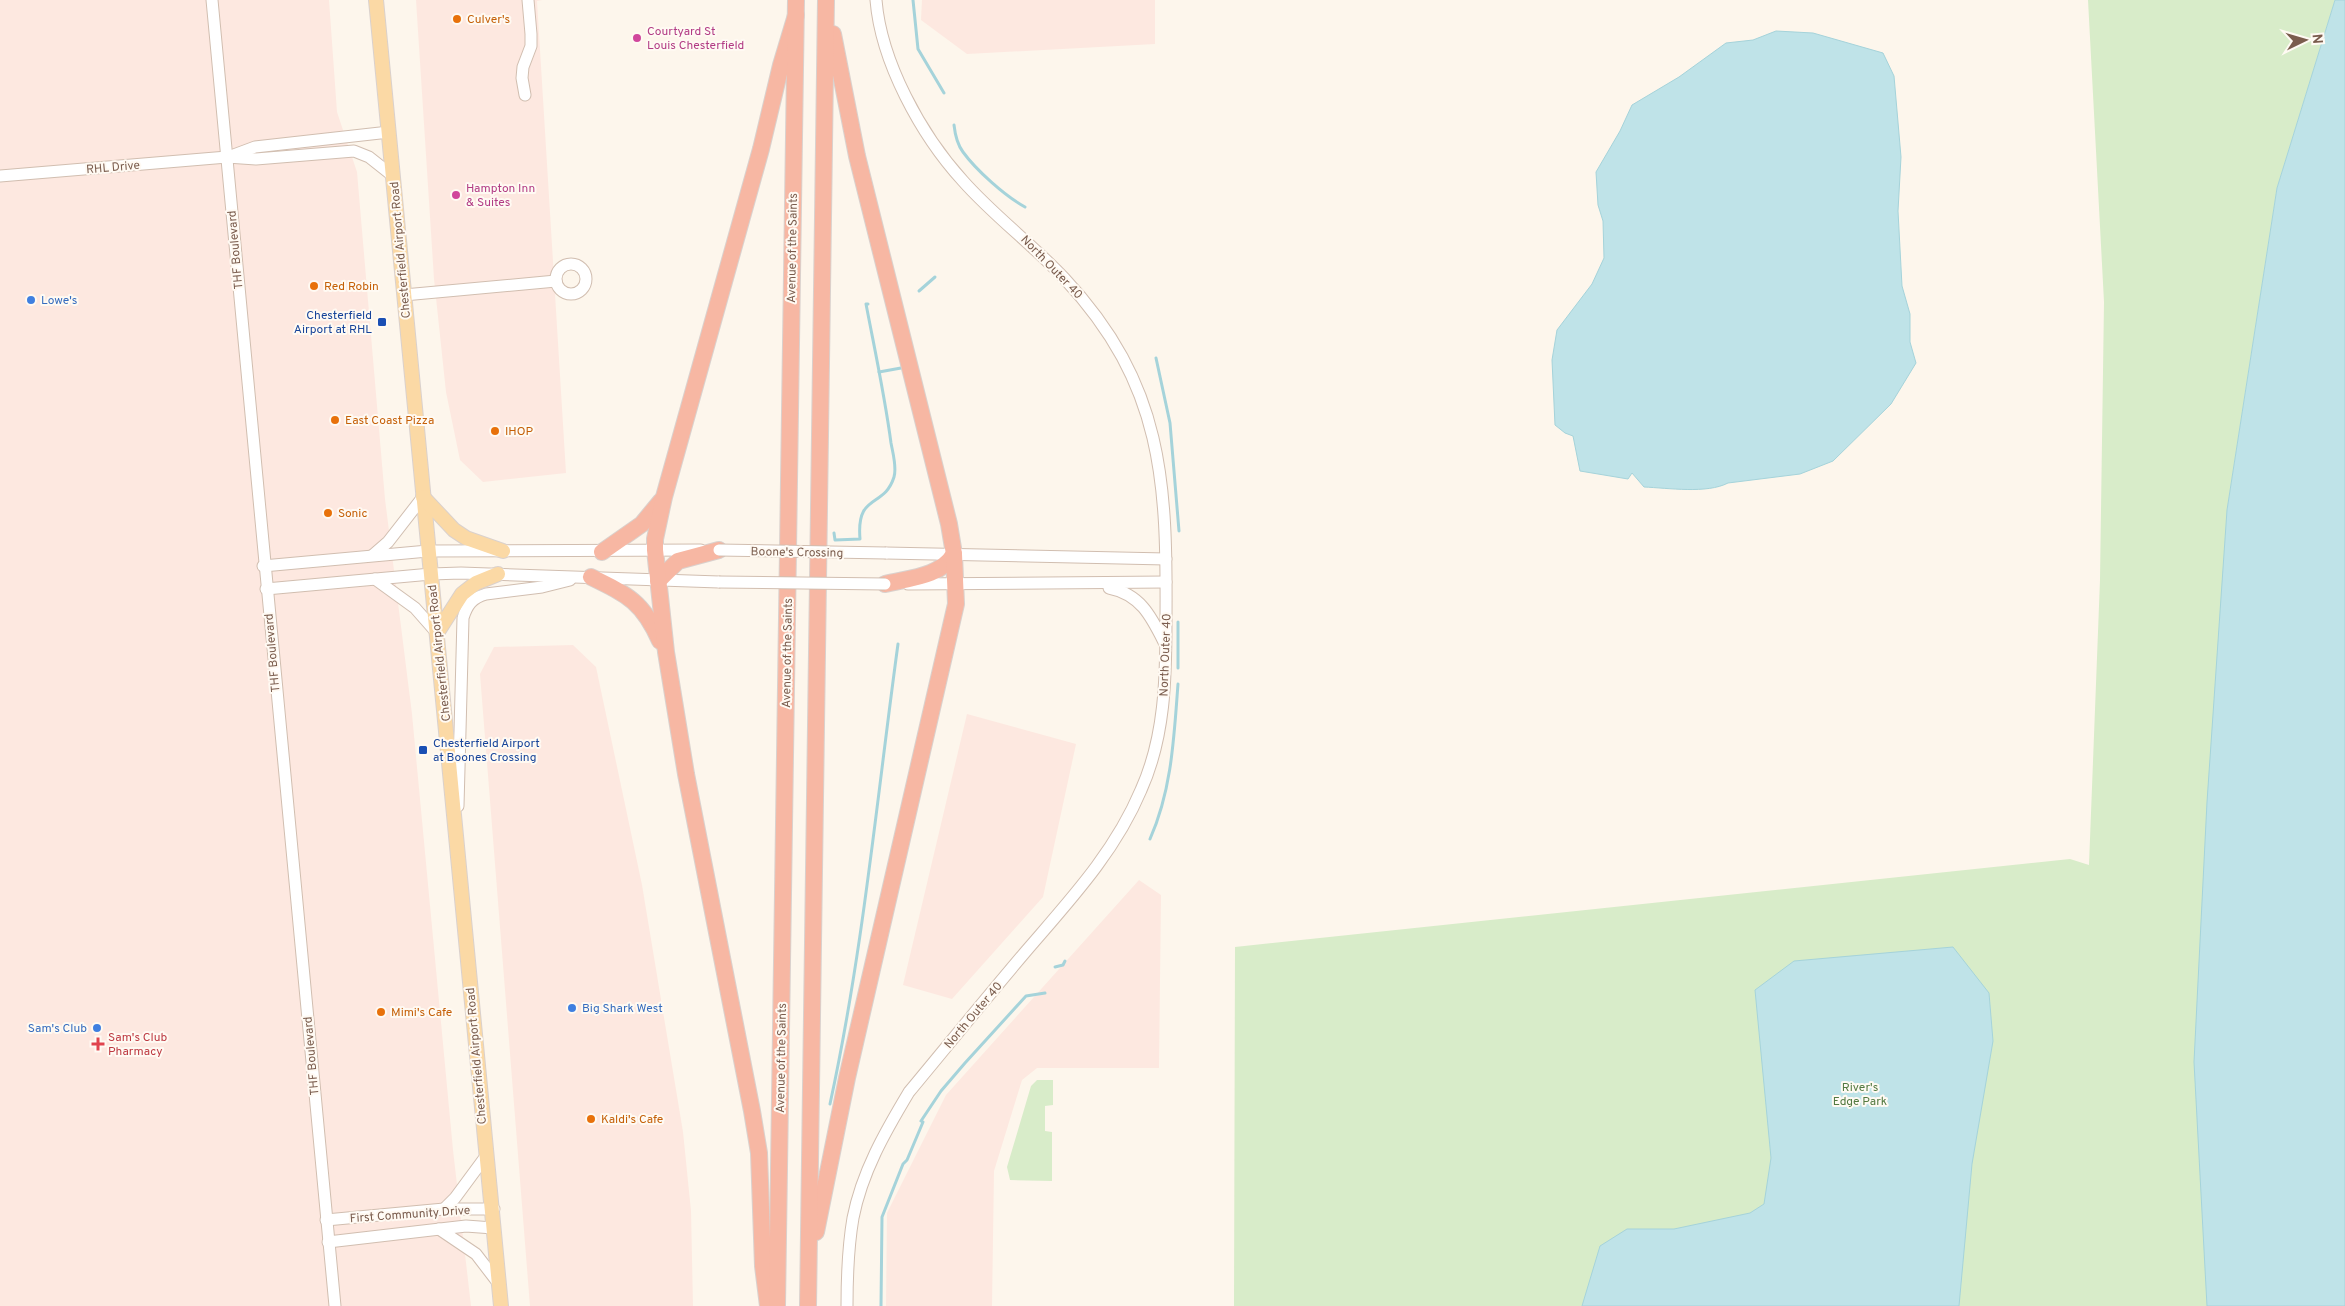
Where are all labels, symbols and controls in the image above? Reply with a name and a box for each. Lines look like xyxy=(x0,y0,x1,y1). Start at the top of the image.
place label: Culver's xyxy=(467,12,510,28)
marker: Culver's xyxy=(451,13,463,25)
north arrow xyxy=(2280,15,2330,65)
place label: Courtyard St Louis Chesterfield xyxy=(647,24,744,54)
marker: Courtyard St Louis Chesterfield xyxy=(631,32,643,44)
text: N xyxy=(2308,33,2325,45)
street label: RHL Drive xyxy=(85,158,141,178)
street label: Chesterfield Airport Road xyxy=(387,181,415,319)
place label: Hampton Inn & Suites xyxy=(466,181,535,211)
marker: Hampton Inn & Suites xyxy=(450,189,462,201)
street label: Avenue of the Saints xyxy=(784,193,802,303)
street label: THF Boulevard xyxy=(225,210,247,290)
street label: North Outer 40 xyxy=(1017,232,1086,303)
place label: Red Robin xyxy=(324,279,379,295)
marker: Red Robin xyxy=(308,280,320,292)
place label: Lowe's xyxy=(41,293,77,309)
marker: Lowe's xyxy=(25,294,37,306)
place label: Chesterfield Airport at RHL xyxy=(294,308,372,338)
marker: Chesterfield Airport at RHL xyxy=(376,316,388,328)
place label: East Coast Pizza xyxy=(345,413,434,429)
marker: East Coast Pizza xyxy=(329,414,341,426)
place label: IHOP xyxy=(505,424,533,440)
marker: IHOP xyxy=(489,425,501,437)
place label: Sonic xyxy=(338,506,367,522)
marker: Sonic xyxy=(322,507,334,519)
street label: Boone's Crossing xyxy=(751,544,843,562)
street label: Chesterfield Airport Road xyxy=(425,584,455,722)
street label: Avenue of the Saints xyxy=(779,598,797,708)
street label: THF Boulevard xyxy=(262,613,284,693)
street label: North Outer 40 xyxy=(1157,613,1175,697)
place label: Chesterfield Airport at Boones Crossing xyxy=(433,736,540,766)
marker: Chesterfield Airport at Boones Crossing xyxy=(417,744,429,756)
street label: North Outer 40 xyxy=(941,979,1007,1053)
street label: Chesterfield Airport Road xyxy=(463,987,491,1125)
place label: Big Shark West xyxy=(582,1001,663,1017)
marker: Big Shark West xyxy=(566,1002,578,1014)
street label: Avenue of the Saints xyxy=(773,1003,791,1113)
place label: Mimi's Cafe xyxy=(391,1005,452,1021)
marker: Mimi's Cafe xyxy=(375,1006,387,1018)
street label: THF Boulevard xyxy=(301,1016,323,1096)
place label: Sam's Club xyxy=(28,1021,87,1037)
marker: Sam's Club xyxy=(91,1022,103,1034)
place label: Sam's Club Pharmacy xyxy=(108,1030,168,1060)
marker: Sam's Club Pharmacy xyxy=(92,1038,104,1050)
park label: River's Edge Park xyxy=(1833,1080,1887,1110)
place label: Kaldi's Cafe xyxy=(601,1112,663,1128)
marker: Kaldi's Cafe xyxy=(585,1113,597,1125)
street label: First Community Drive xyxy=(349,1203,471,1227)

